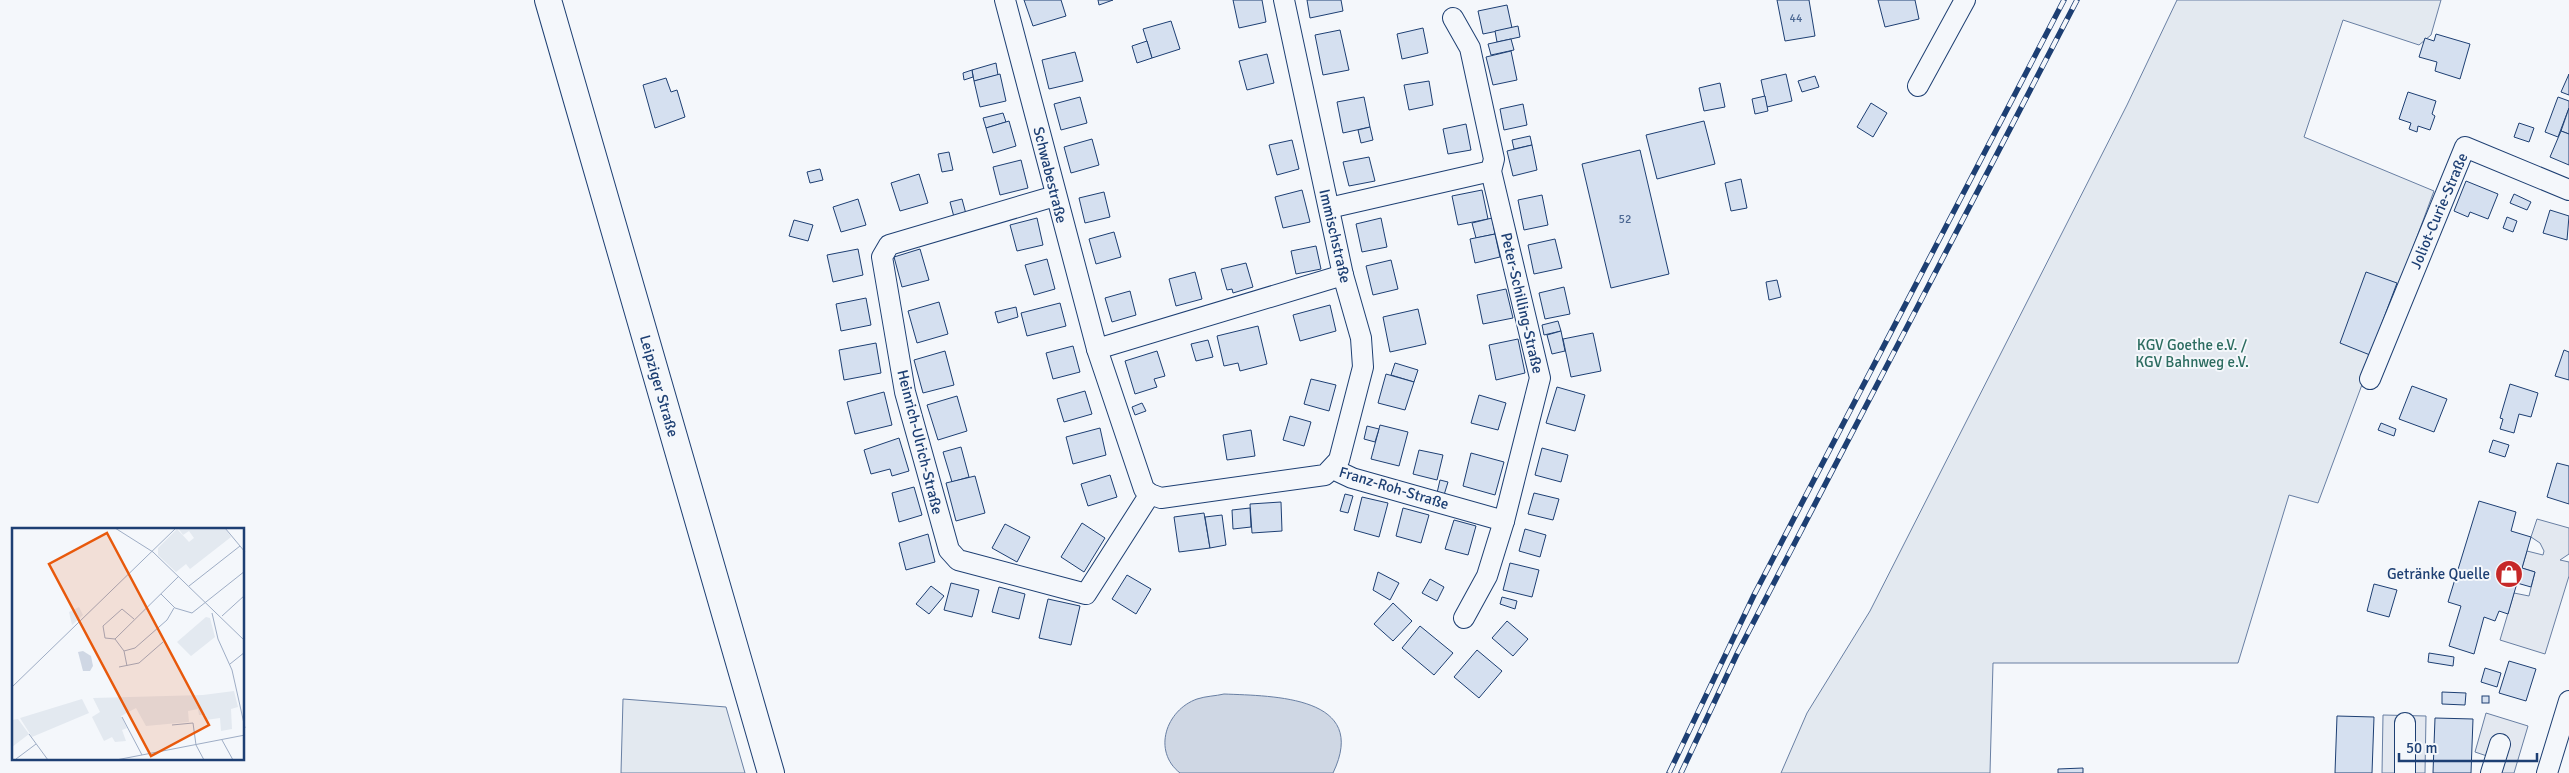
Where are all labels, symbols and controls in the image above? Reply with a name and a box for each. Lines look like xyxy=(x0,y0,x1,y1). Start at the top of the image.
house number: 44 xyxy=(1790,11,1803,26)
street label: Schwabestraße xyxy=(1029,125,1071,225)
street label: Joliot-Curie-Straße xyxy=(2406,150,2472,272)
street label: Immischstraße xyxy=(1315,187,1355,285)
house number: 52 xyxy=(1619,212,1631,227)
street label: Peter-Schilling-Straße xyxy=(1497,231,1547,375)
street label: Leipziger Straße xyxy=(636,333,682,439)
park label: KGV Goethe e.V. / KGV Bahnweg e.V. xyxy=(2135,336,2249,371)
street label: Heinrich-Ulrich-Straße xyxy=(893,368,947,516)
street label: Franz-Roh-Straße xyxy=(1337,463,1451,513)
inset map xyxy=(12,528,245,760)
shop icon: Getränke Quelle xyxy=(2494,559,2524,589)
place label: Getränke Quelle xyxy=(2387,565,2490,583)
scale bar xyxy=(2399,730,2536,762)
text: 50 m xyxy=(2406,739,2437,757)

